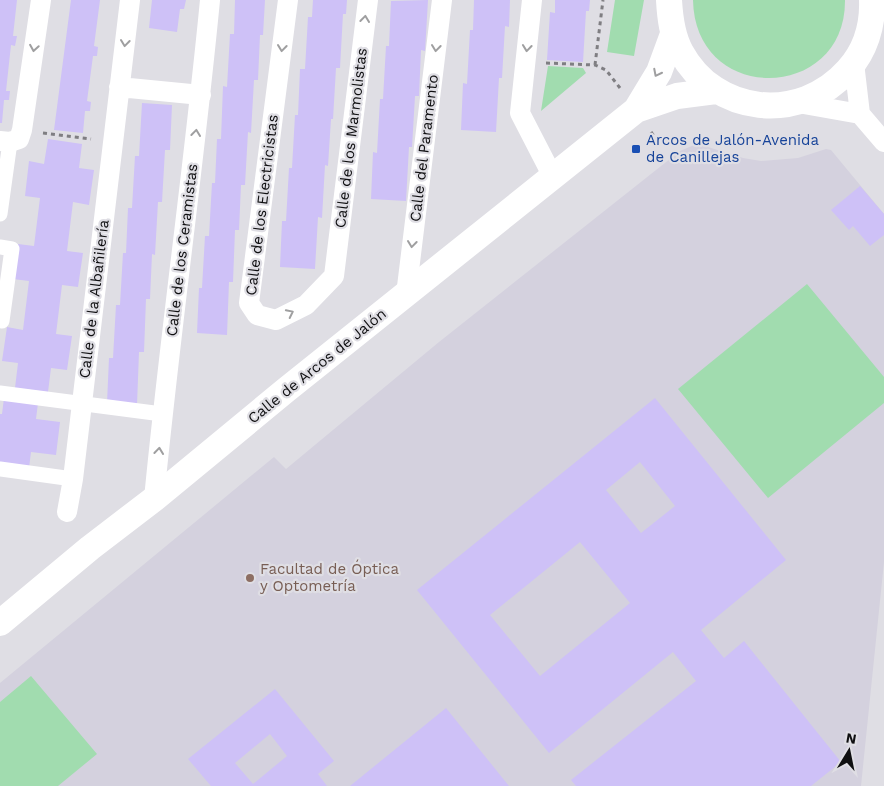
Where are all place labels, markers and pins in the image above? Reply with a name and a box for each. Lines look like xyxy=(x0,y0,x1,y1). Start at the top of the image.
place label: Arcos de Jalón-Avenida de Canillejas xyxy=(646,131,819,166)
marker: Arcos de Jalón-Avenida de Canillejas xyxy=(630,143,642,155)
place label: Facultad de Óptica y Optometría xyxy=(260,559,399,595)
marker: Facultad de Óptica y Optometría xyxy=(244,572,256,584)

